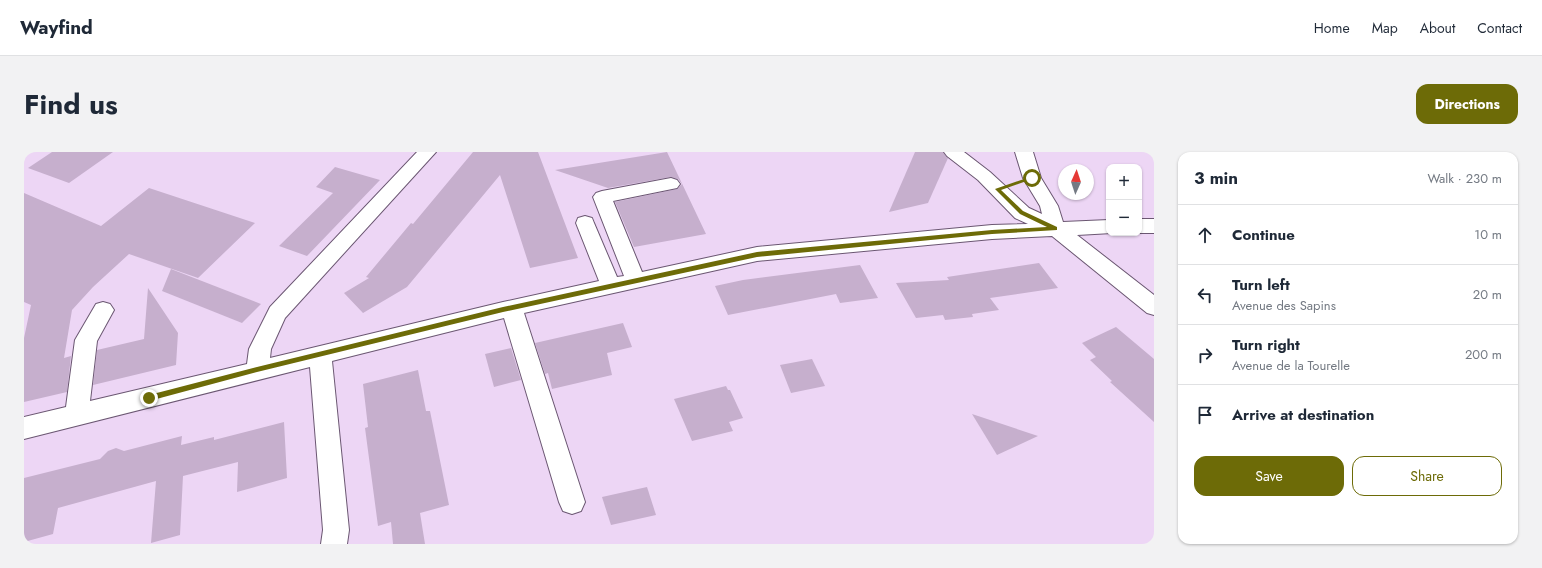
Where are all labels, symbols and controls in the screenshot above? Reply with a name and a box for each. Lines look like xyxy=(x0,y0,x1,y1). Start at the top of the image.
text: Wayfind xyxy=(20,14,93,41)
text: Home xyxy=(1314,18,1350,38)
text: Map xyxy=(1372,18,1398,38)
text: About xyxy=(1420,18,1455,38)
text: Contact xyxy=(1477,18,1522,38)
text: Find us xyxy=(24,84,118,125)
button: Directions xyxy=(1416,84,1518,124)
north arrow xyxy=(1058,164,1094,200)
map controls xyxy=(1106,164,1142,236)
button: + xyxy=(1106,164,1142,200)
text: 3 min xyxy=(1194,166,1238,190)
route start xyxy=(1023,169,1041,187)
text: Walk · 230 m xyxy=(1427,169,1502,188)
button: − xyxy=(1106,200,1142,236)
icon: ahead xyxy=(1194,224,1216,246)
text: Continue xyxy=(1232,224,1295,246)
text: 10 m xyxy=(1474,225,1502,244)
text: Turn left xyxy=(1232,274,1290,296)
icon: left xyxy=(1194,284,1216,306)
text: 20 m xyxy=(1473,285,1502,304)
text: Avenue des Sapins xyxy=(1232,296,1336,315)
text: Turn right xyxy=(1232,334,1300,356)
icon: right xyxy=(1194,344,1216,366)
text: 200 m xyxy=(1465,345,1502,364)
text: Avenue de la Tourelle xyxy=(1232,356,1350,375)
route end xyxy=(140,389,158,407)
icon: arrive xyxy=(1194,404,1216,426)
text: Arrive at destination xyxy=(1232,404,1374,426)
button: Save xyxy=(1194,456,1344,496)
button: Share xyxy=(1352,456,1502,496)

